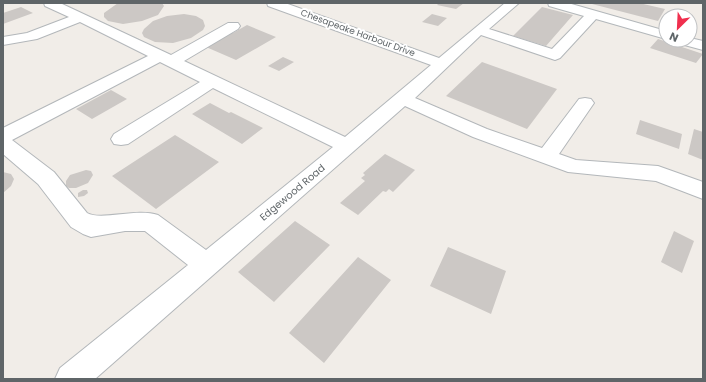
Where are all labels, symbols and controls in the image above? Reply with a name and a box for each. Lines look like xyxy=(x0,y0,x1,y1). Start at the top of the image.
street label: Chesapeake Harbour Drive xyxy=(299,7,417,59)
north arrow xyxy=(658,8,698,48)
text: N xyxy=(667,28,681,46)
street label: Edgewood Road xyxy=(256,161,328,224)

